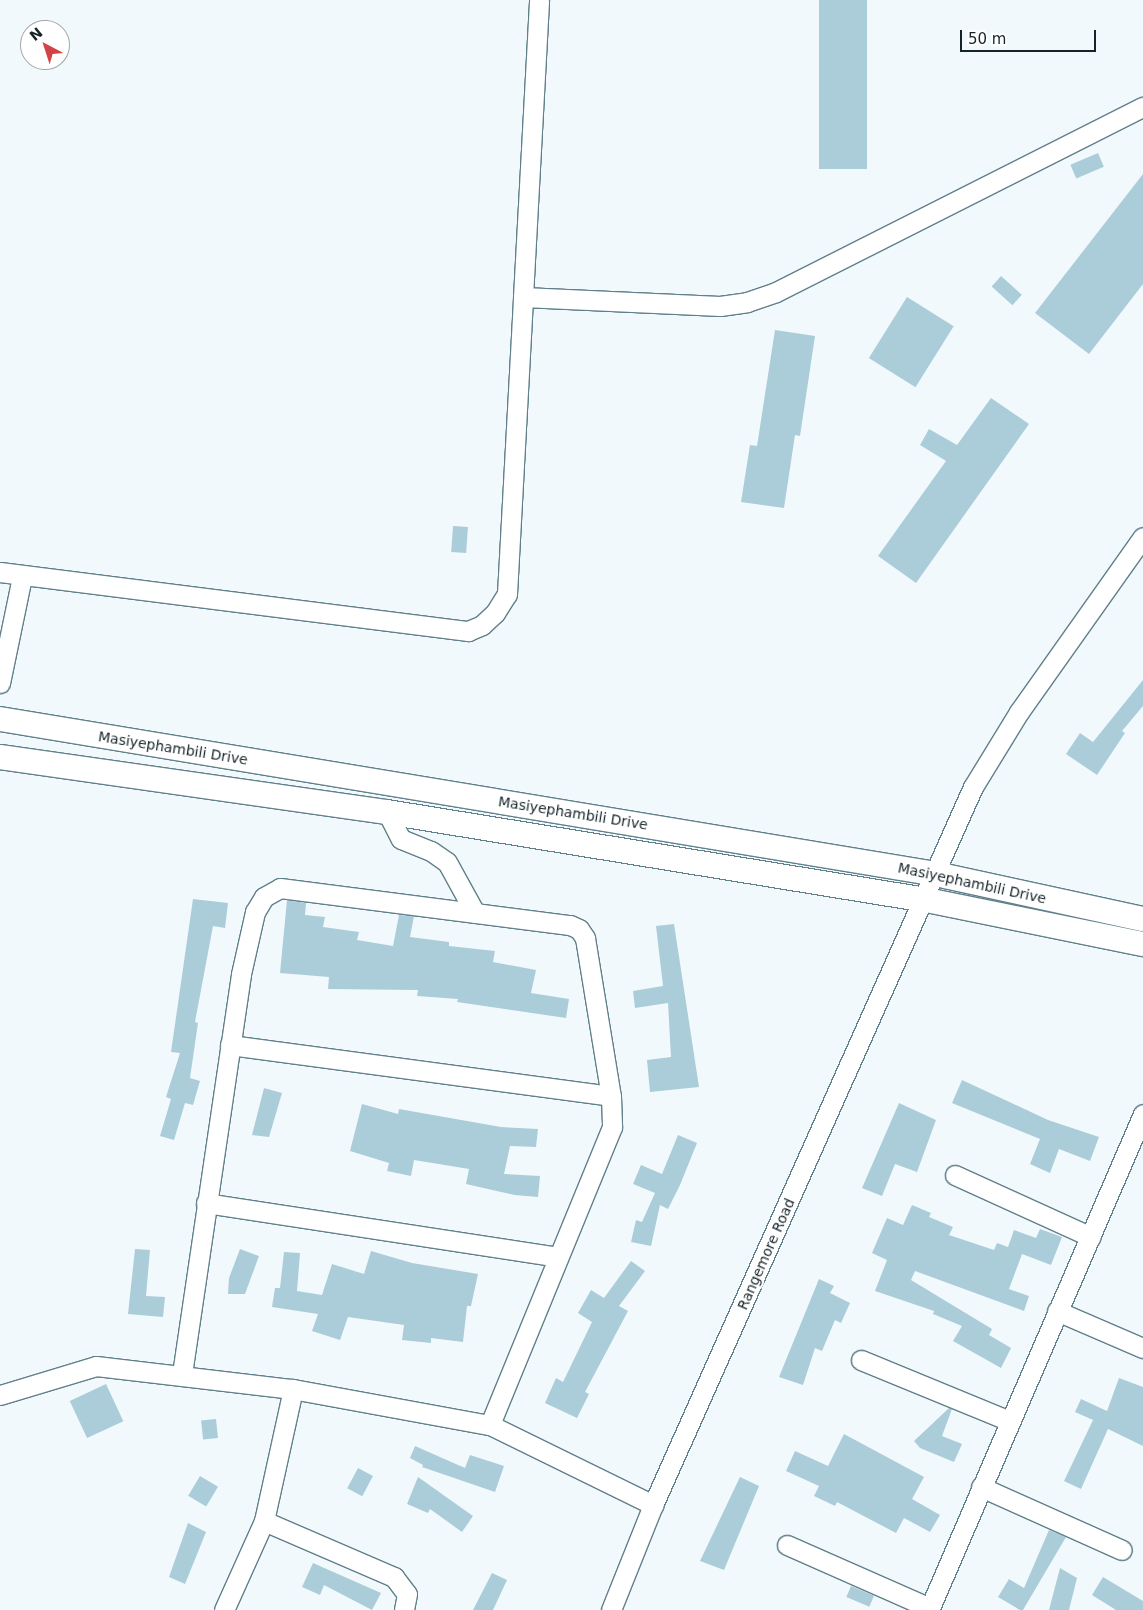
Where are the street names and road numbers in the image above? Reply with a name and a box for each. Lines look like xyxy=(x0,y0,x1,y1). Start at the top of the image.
street label: Masiyephambili Drive xyxy=(97,728,249,768)
street label: Masiyephambili Drive xyxy=(497,793,649,833)
street label: Masiyephambili Drive xyxy=(896,859,1048,907)
street label: Rangemore Road xyxy=(734,1196,798,1312)

